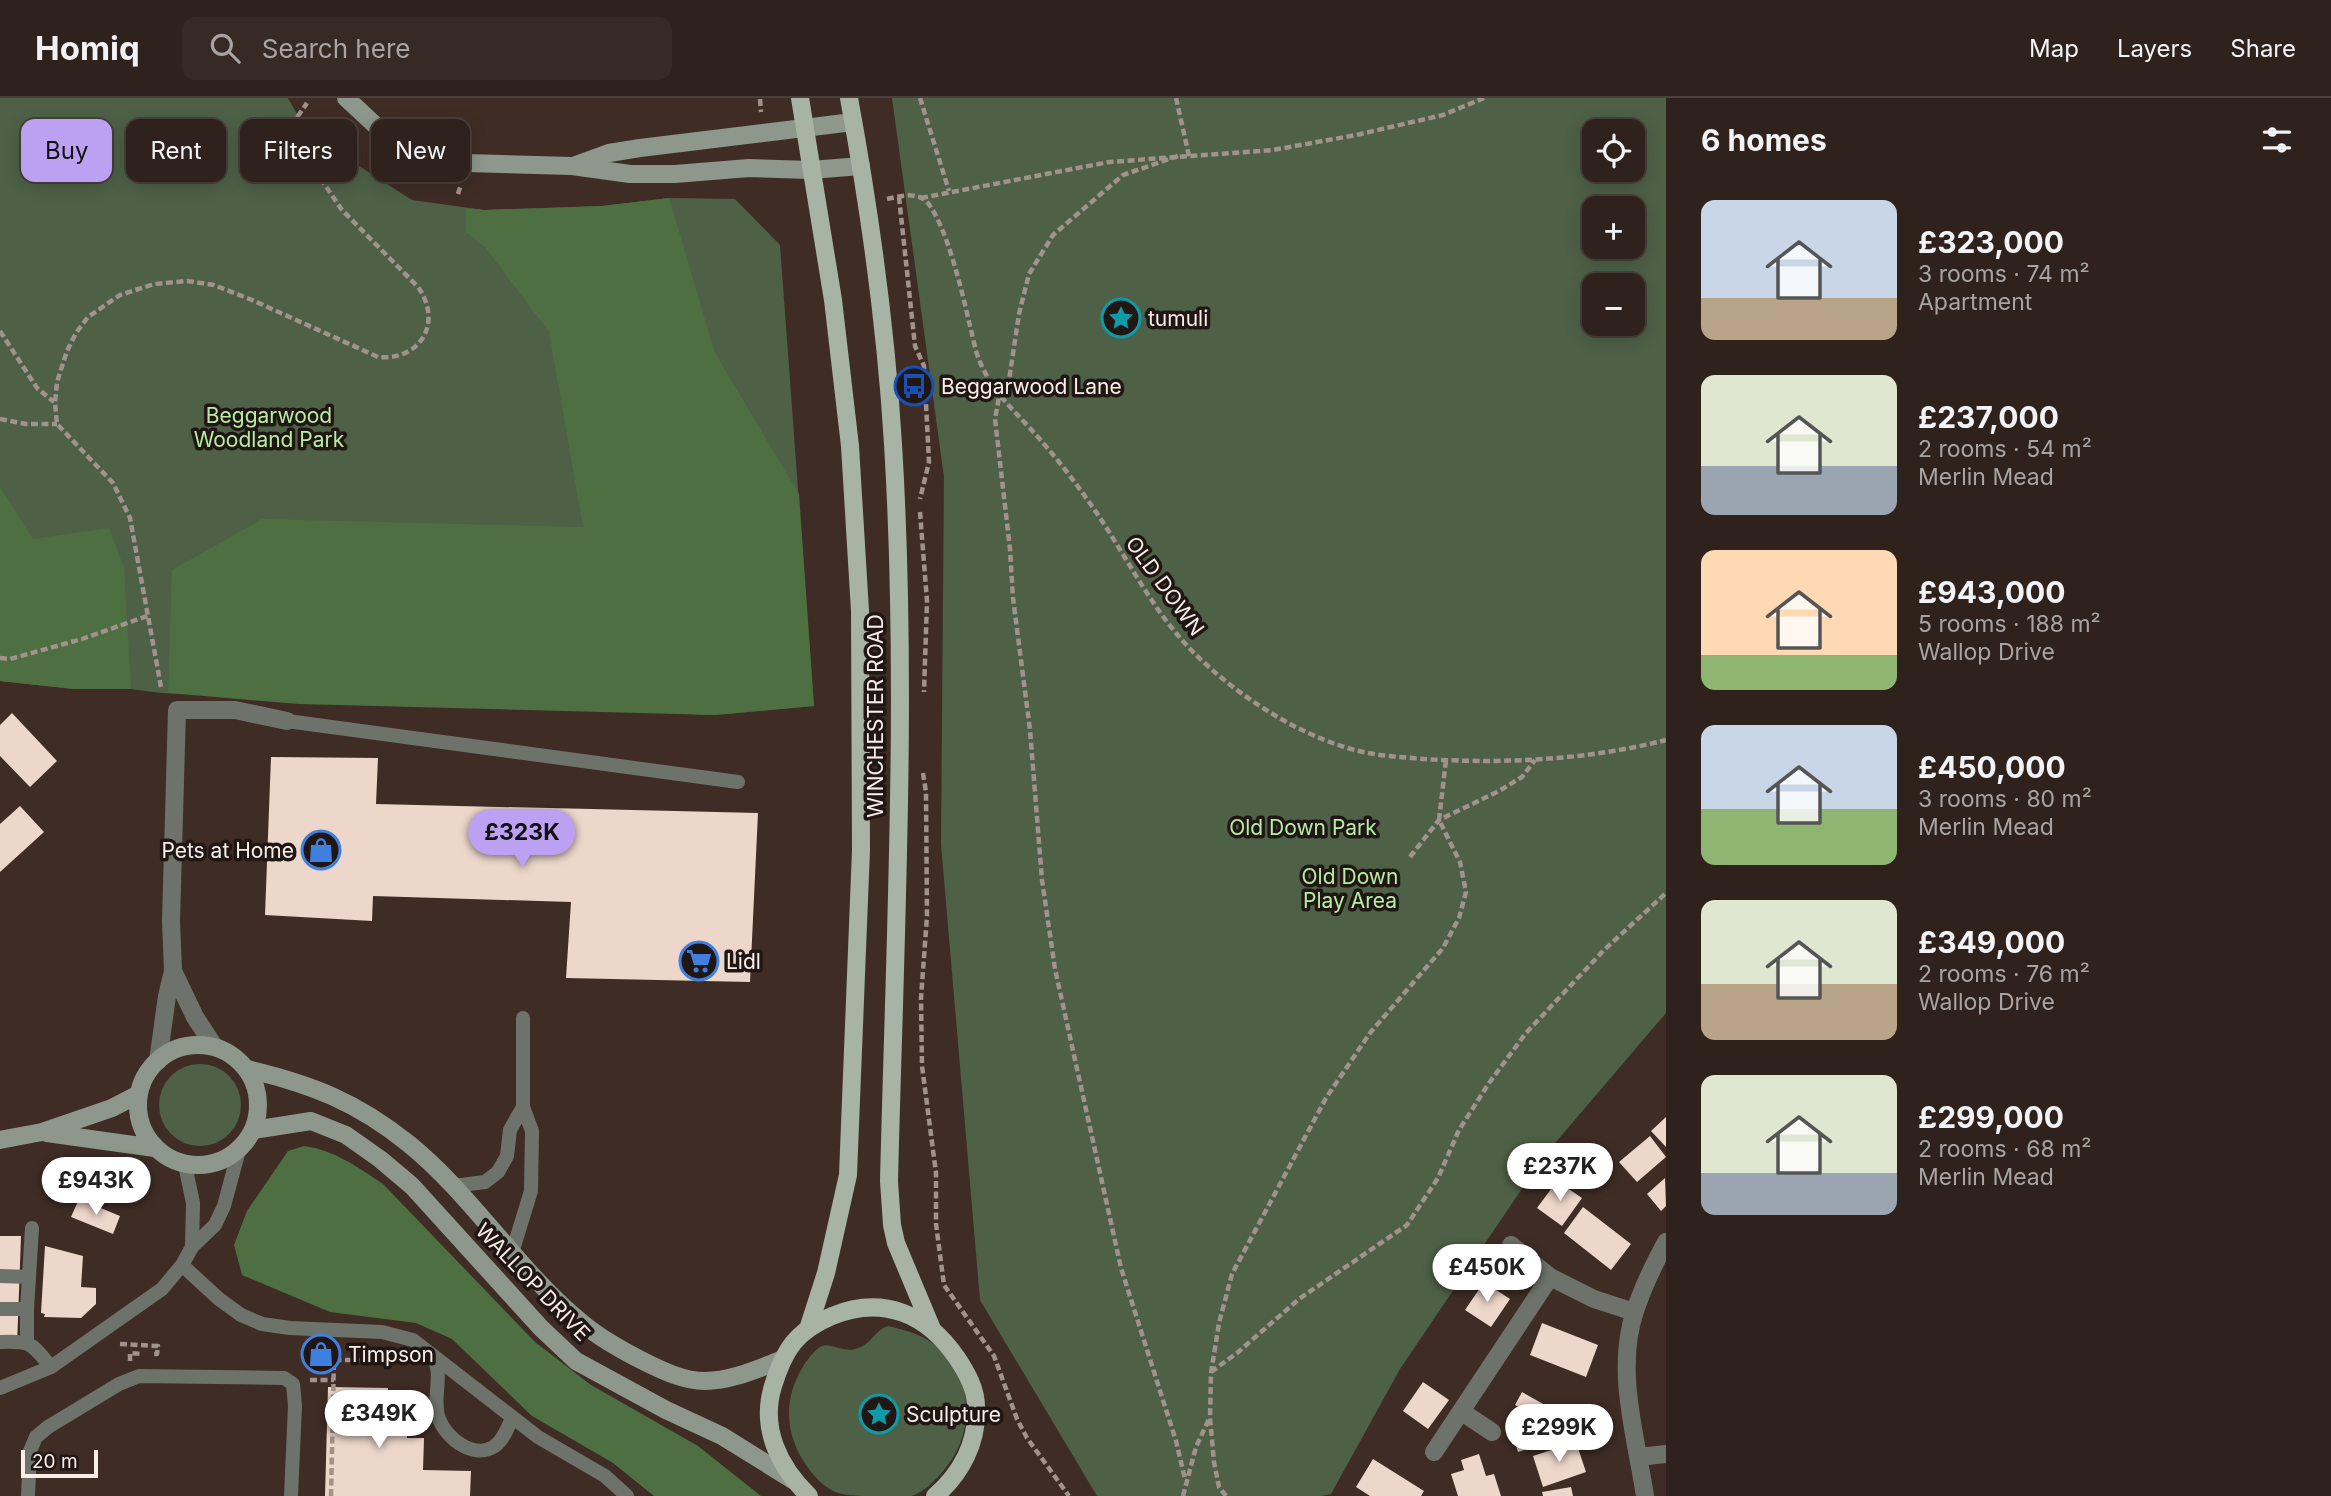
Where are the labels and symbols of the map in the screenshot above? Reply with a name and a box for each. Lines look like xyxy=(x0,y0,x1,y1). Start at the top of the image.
place icon: tumuli xyxy=(1100,297,1142,339)
place label: tumuli xyxy=(1148,306,1208,331)
bus stop icon: Beggarwood Lane xyxy=(893,365,935,407)
place label: Beggarwood Lane xyxy=(941,374,1122,399)
park label: Beggarwood Woodland Park xyxy=(194,403,345,452)
street label: OLD DOWN xyxy=(1121,531,1209,641)
street label: WINCHESTER ROAD xyxy=(863,614,888,818)
pin: £323K xyxy=(473,810,571,869)
park label: Old Down Park xyxy=(1229,815,1377,840)
shop icon: Pets at Home xyxy=(300,829,342,871)
place label: Pets at Home xyxy=(161,838,294,863)
park label: Old Down Play Area xyxy=(1302,864,1398,913)
supermarket icon: Lidl xyxy=(678,940,720,982)
place label: Lidl xyxy=(726,949,761,974)
pin: £237K xyxy=(1511,1144,1609,1203)
pin: £943K xyxy=(47,1158,145,1217)
street label: WALLOP DRIVE xyxy=(471,1218,595,1346)
pin: £450K xyxy=(1438,1244,1536,1304)
shop icon: Timpson xyxy=(300,1333,342,1375)
place label: Timpson xyxy=(348,1342,434,1367)
pin: £349K xyxy=(330,1390,428,1450)
place icon: Sculpture xyxy=(858,1393,900,1435)
place label: Sculpture xyxy=(906,1402,1001,1427)
pin: £299K xyxy=(1510,1404,1608,1464)
scale bar xyxy=(21,1447,98,1479)

